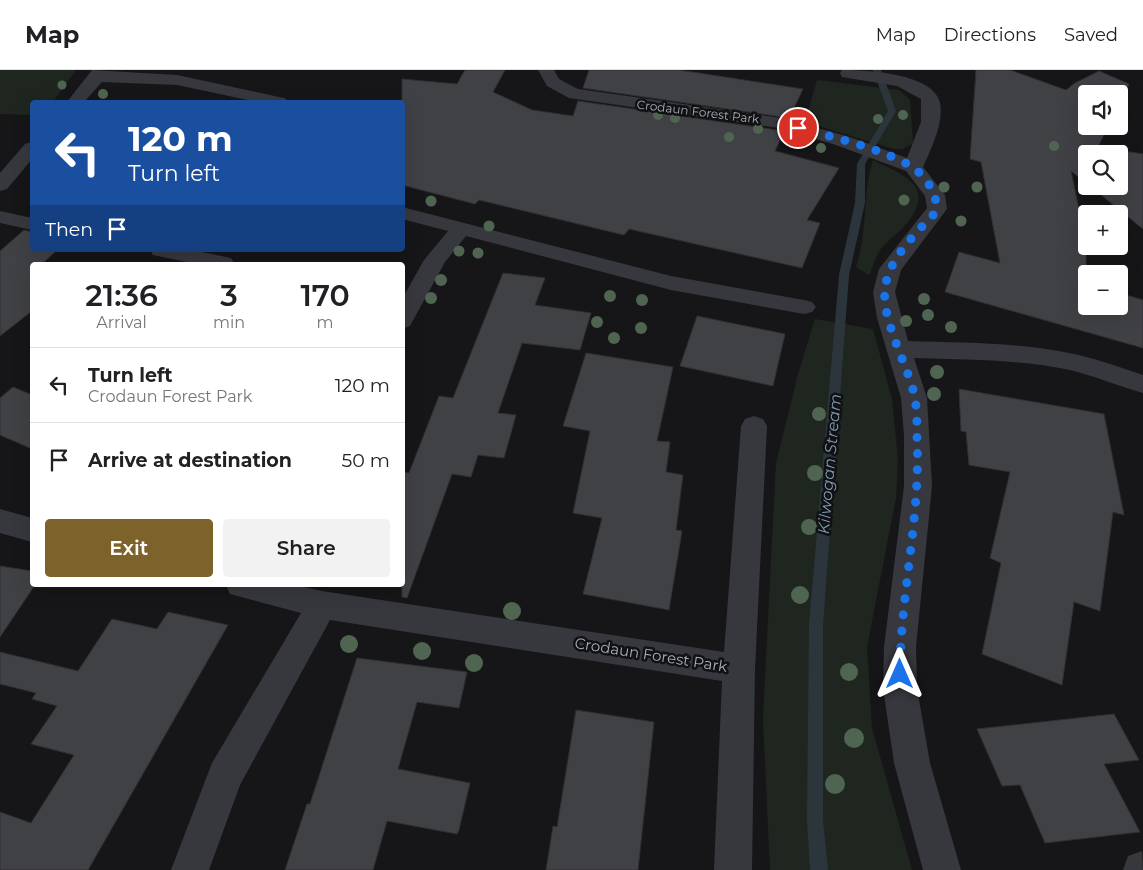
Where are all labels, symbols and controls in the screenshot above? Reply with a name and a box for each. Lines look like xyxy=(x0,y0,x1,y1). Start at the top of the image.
text: Map xyxy=(25,20,79,49)
text: Map xyxy=(876,24,916,46)
text: Directions xyxy=(944,24,1036,46)
text: Saved xyxy=(1064,24,1118,46)
map controls xyxy=(1078,85,1128,315)
button: sound xyxy=(1078,85,1128,135)
street label: Crodaun Forest Park xyxy=(636,97,761,127)
pin xyxy=(777,107,819,149)
icon: arrive xyxy=(784,114,812,142)
text: 120 m xyxy=(128,117,233,160)
icon: left xyxy=(45,120,110,185)
button: search xyxy=(1078,145,1128,195)
text: Turn left xyxy=(128,160,220,187)
button: + xyxy=(1078,205,1128,255)
icon: arrive xyxy=(103,215,131,243)
text: Then xyxy=(45,218,93,241)
button: − xyxy=(1078,265,1128,315)
text: 21:36 xyxy=(85,277,158,314)
text: 3 xyxy=(220,277,238,314)
text: 170 xyxy=(300,277,350,314)
text: Arrival xyxy=(96,313,147,332)
text: min xyxy=(213,313,245,332)
text: m xyxy=(317,313,334,332)
text: Turn left xyxy=(88,364,173,387)
icon: left xyxy=(45,371,73,399)
text: 120 m xyxy=(335,374,390,397)
text: Crodaun Forest Park xyxy=(88,387,252,406)
water label: Kilwogan Stream xyxy=(814,393,845,535)
icon: arrive xyxy=(45,446,73,474)
text: Arrive at destination xyxy=(88,449,292,472)
text: 50 m xyxy=(342,449,390,472)
button: Exit xyxy=(45,519,213,577)
button: Share xyxy=(223,519,390,577)
street label: Crodaun Forest Park xyxy=(573,633,729,676)
position arrow xyxy=(873,647,925,699)

